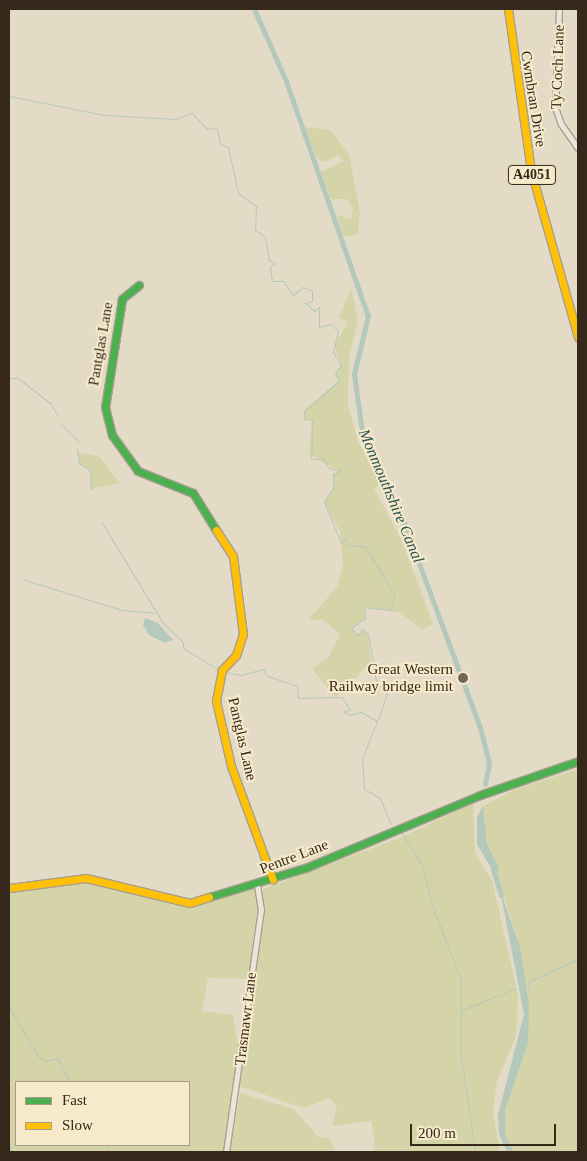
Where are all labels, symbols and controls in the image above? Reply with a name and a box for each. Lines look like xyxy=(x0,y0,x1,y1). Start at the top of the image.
street label: Ty Coch Lane xyxy=(548,24,568,110)
street label: Cwmbran Drive xyxy=(517,50,549,148)
road number: A4051 xyxy=(507,164,557,186)
street label: Pantglas Lane xyxy=(85,301,117,387)
water label: Monmouthshire Canal xyxy=(354,426,428,566)
place label: Great Western Railway bridge limit xyxy=(329,660,453,695)
marker: Great Western Railway bridge limit xyxy=(457,672,469,684)
street label: Pantglas Lane xyxy=(224,696,260,782)
street label: Pentre Lane xyxy=(257,836,331,878)
street label: Trasmawr Lane xyxy=(231,971,261,1067)
legend xyxy=(15,1081,190,1146)
text: Fast xyxy=(62,1092,87,1108)
scale bar xyxy=(412,1114,558,1146)
text: Slow xyxy=(62,1117,93,1133)
text: 200 m xyxy=(418,1125,456,1141)

